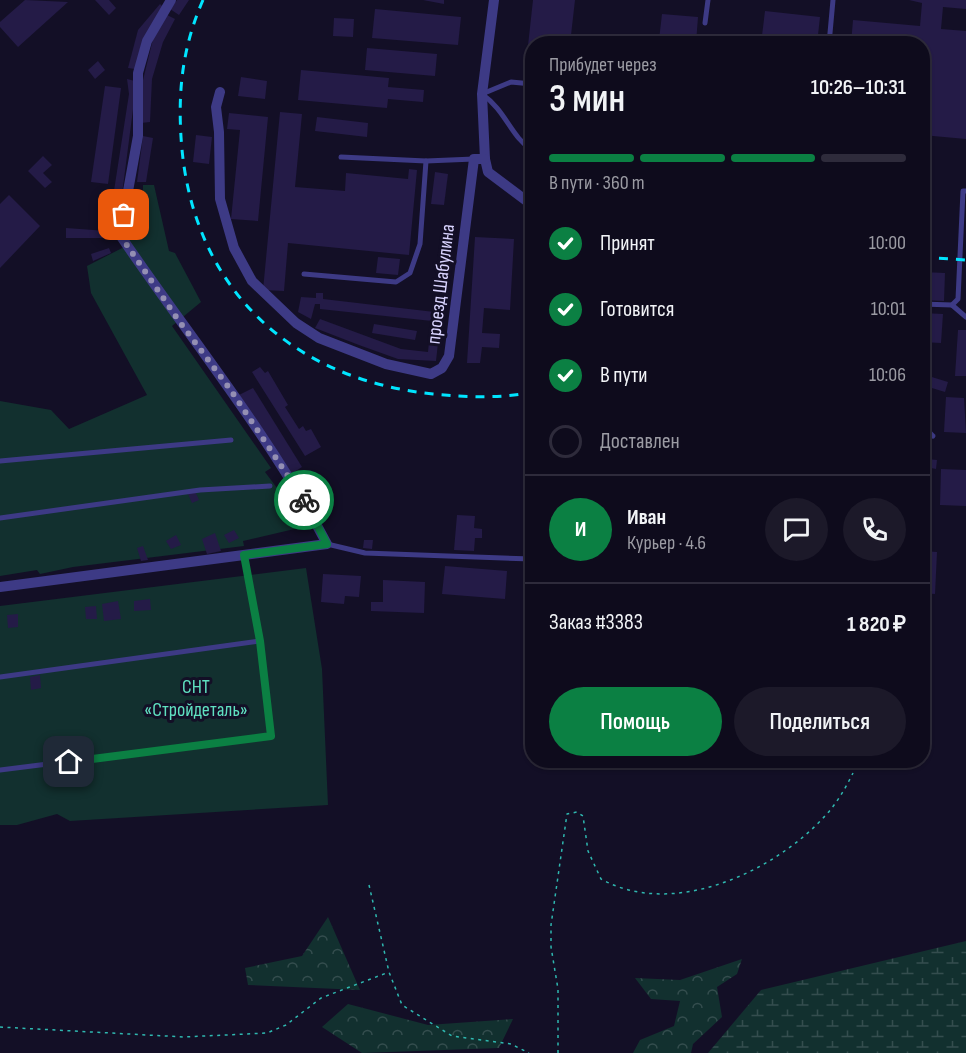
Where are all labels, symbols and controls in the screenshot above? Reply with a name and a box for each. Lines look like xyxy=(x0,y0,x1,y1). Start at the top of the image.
text: Прибудет через xyxy=(549,53,657,77)
text: 10:26–10:31 xyxy=(811,74,906,101)
text: 3 мин xyxy=(549,76,625,123)
text: В пути · 360 m xyxy=(549,171,645,195)
pin xyxy=(98,189,149,240)
icon: bag xyxy=(107,198,140,231)
street label: проезд Шабулина xyxy=(422,223,460,346)
icon: check xyxy=(549,227,582,260)
text: Принят xyxy=(600,230,655,257)
text: 10:00 xyxy=(869,231,906,255)
icon: check xyxy=(549,293,582,326)
text: Готовится xyxy=(600,296,674,323)
text: 10:01 xyxy=(871,297,906,321)
icon: check xyxy=(549,359,582,392)
text: В пути xyxy=(600,362,648,389)
text: 10:06 xyxy=(869,363,906,387)
text: Доставлен xyxy=(600,428,680,455)
courier xyxy=(274,470,334,530)
icon: bike xyxy=(288,484,321,517)
button: chat xyxy=(765,498,828,561)
button: phone xyxy=(843,498,906,561)
text: Иван xyxy=(627,504,666,531)
text: И xyxy=(575,516,586,543)
text: Курьер · 4.6 xyxy=(627,531,706,555)
text: Заказ #3383 xyxy=(549,609,643,636)
text: 1 820 ₽ xyxy=(847,611,906,638)
park label: СНТ «Стройдеталь» xyxy=(144,675,248,722)
button: Помощь xyxy=(549,687,722,756)
button: Поделиться xyxy=(734,687,906,756)
pin xyxy=(43,736,94,787)
icon: home xyxy=(52,745,85,778)

